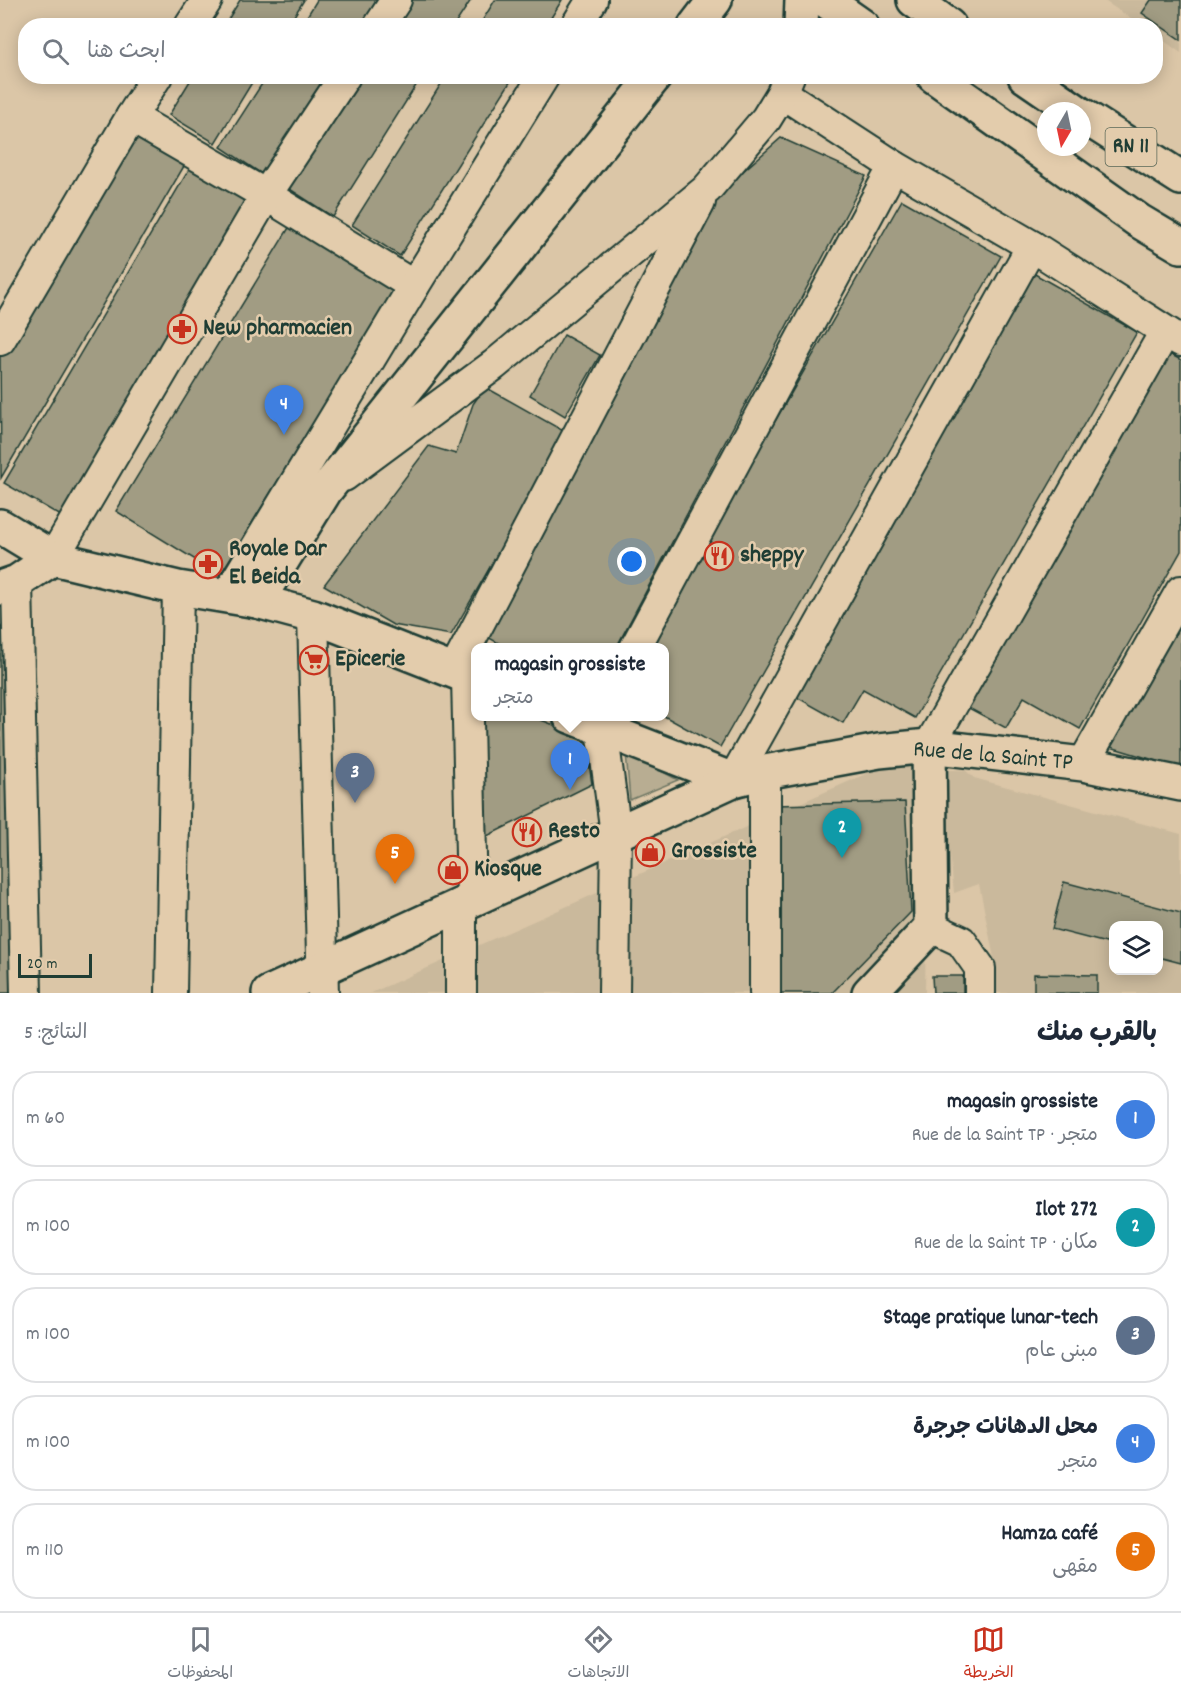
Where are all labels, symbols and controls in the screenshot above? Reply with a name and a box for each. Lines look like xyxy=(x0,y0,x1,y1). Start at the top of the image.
search box xyxy=(18,18,1163,84)
icon: search xyxy=(39,35,72,68)
text: ابحث هنا xyxy=(87,37,166,68)
north arrow xyxy=(1037,102,1091,156)
road number: RN 11 xyxy=(1106,128,1156,166)
place label: New pharmacien xyxy=(203,312,352,346)
pharmacy icon: New pharmacien xyxy=(166,313,198,345)
pin: 4 xyxy=(264,386,304,435)
place label: Royale Dar El Beida xyxy=(229,533,328,595)
place label: sheppy xyxy=(740,539,805,573)
restaurant icon: sheppy xyxy=(703,540,735,572)
your location xyxy=(617,547,646,576)
pharmacy icon: Royale Dar El Beida xyxy=(192,548,224,580)
place label: Epicerie xyxy=(335,643,406,677)
popup xyxy=(471,643,669,721)
supermarket icon: Epicerie xyxy=(298,644,330,676)
text: magasin grossiste xyxy=(494,650,646,681)
text: متجر xyxy=(494,685,534,713)
street label: Rue de la Saint TP xyxy=(912,733,1074,781)
pin: 1 xyxy=(550,740,590,790)
pin: 3 xyxy=(336,754,374,803)
pin: 2 xyxy=(822,808,862,858)
place label: Resto xyxy=(548,815,600,849)
restaurant icon: Resto xyxy=(511,816,543,848)
pin: 5 xyxy=(376,834,414,884)
place label: Grossiste xyxy=(671,835,757,869)
shop icon: Grossiste xyxy=(634,836,666,868)
place label: Kiosque xyxy=(474,853,542,887)
shop icon: Kiosque xyxy=(437,854,469,886)
map controls xyxy=(1109,921,1163,975)
button: layers xyxy=(1109,921,1163,975)
scale bar xyxy=(18,951,92,978)
text: 20 m xyxy=(27,953,57,976)
text: بالقرب منك xyxy=(1037,1016,1157,1053)
text: النتائج: 5 xyxy=(24,1020,87,1048)
text: magasin grossiste xyxy=(947,1087,1098,1118)
text: 60 m xyxy=(26,1105,65,1133)
text: 1 xyxy=(1133,1105,1138,1133)
text: متجر · Rue de la Saint TP xyxy=(912,1122,1098,1150)
text: Ilot 272 xyxy=(1035,1195,1098,1226)
text: 100 m xyxy=(26,1213,71,1241)
text: 2 xyxy=(1131,1213,1140,1241)
text: مكان · Rue de la Saint TP xyxy=(914,1230,1098,1258)
text: Stage pratique lunar-tech xyxy=(883,1303,1098,1334)
text: 100 m xyxy=(26,1321,71,1349)
text: 3 xyxy=(1131,1321,1140,1349)
text: مبنى عام xyxy=(1025,1338,1098,1366)
text: محل الدهانات جرجرة xyxy=(913,1413,1098,1444)
text: 100 m xyxy=(26,1429,71,1457)
text: 4 xyxy=(1131,1429,1140,1457)
text: متجر xyxy=(1059,1449,1098,1477)
text: Hamza café xyxy=(1001,1519,1098,1550)
text: 110 m xyxy=(26,1537,64,1565)
text: 5 xyxy=(1131,1537,1140,1565)
text: مقهى xyxy=(1052,1554,1098,1582)
tab: المحفوظات xyxy=(167,1623,233,1686)
tab: الاتجاهات xyxy=(568,1623,629,1686)
tab: الخريطة xyxy=(964,1623,1014,1686)

